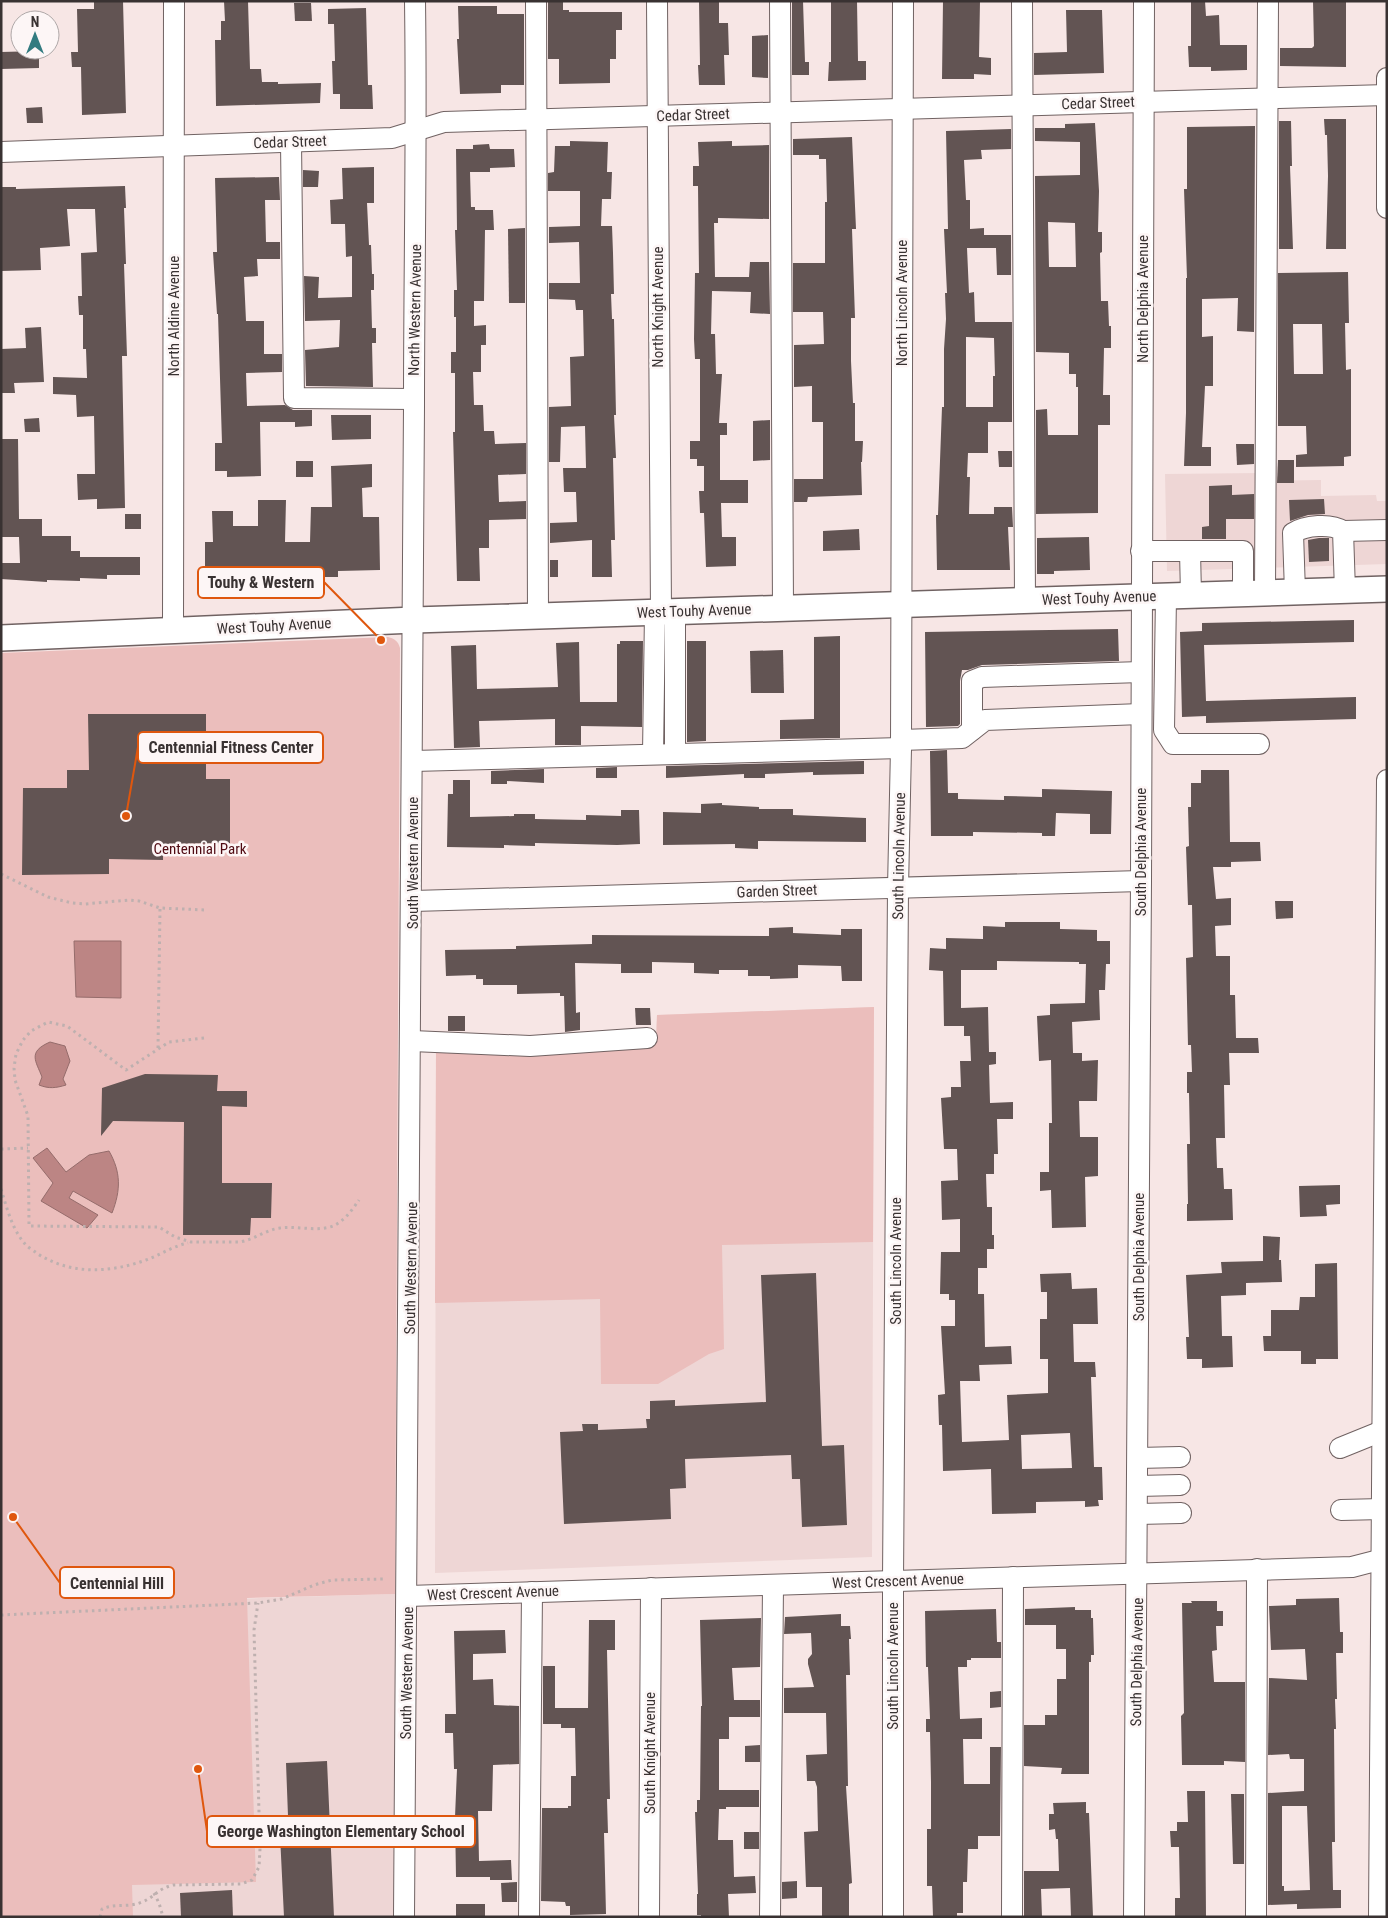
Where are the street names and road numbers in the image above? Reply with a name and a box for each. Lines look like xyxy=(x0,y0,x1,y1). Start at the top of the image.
street label: Cedar Street xyxy=(1061,93,1135,113)
street label: Cedar Street xyxy=(656,105,730,125)
street label: Cedar Street xyxy=(253,132,327,152)
street label: North Delphia Avenue xyxy=(1134,235,1152,363)
street label: North Lincoln Avenue xyxy=(893,240,911,366)
street label: North Western Avenue xyxy=(405,244,425,376)
street label: North Knight Avenue xyxy=(649,246,667,368)
street label: North Aldine Avenue xyxy=(165,256,183,376)
street label: West Touhy Avenue xyxy=(1041,587,1157,609)
street label: West Touhy Avenue xyxy=(636,600,752,622)
street label: West Touhy Avenue xyxy=(216,614,332,638)
street label: South Delphia Avenue xyxy=(1132,788,1150,916)
street label: South Lincoln Avenue xyxy=(889,792,909,920)
street label: South Western Avenue xyxy=(404,797,422,929)
street label: Garden Street xyxy=(736,881,818,901)
street label: South Delphia Avenue xyxy=(1130,1193,1148,1321)
street label: South Lincoln Avenue xyxy=(887,1197,905,1325)
street label: South Western Avenue xyxy=(401,1202,421,1334)
street label: West Crescent Avenue xyxy=(832,1570,964,1592)
street label: West Crescent Avenue xyxy=(427,1582,559,1604)
street label: South Delphia Avenue xyxy=(1127,1598,1147,1726)
street label: South Lincoln Avenue xyxy=(884,1602,902,1730)
street label: South Western Avenue xyxy=(397,1607,417,1739)
street label: South Knight Avenue xyxy=(641,1692,659,1814)

